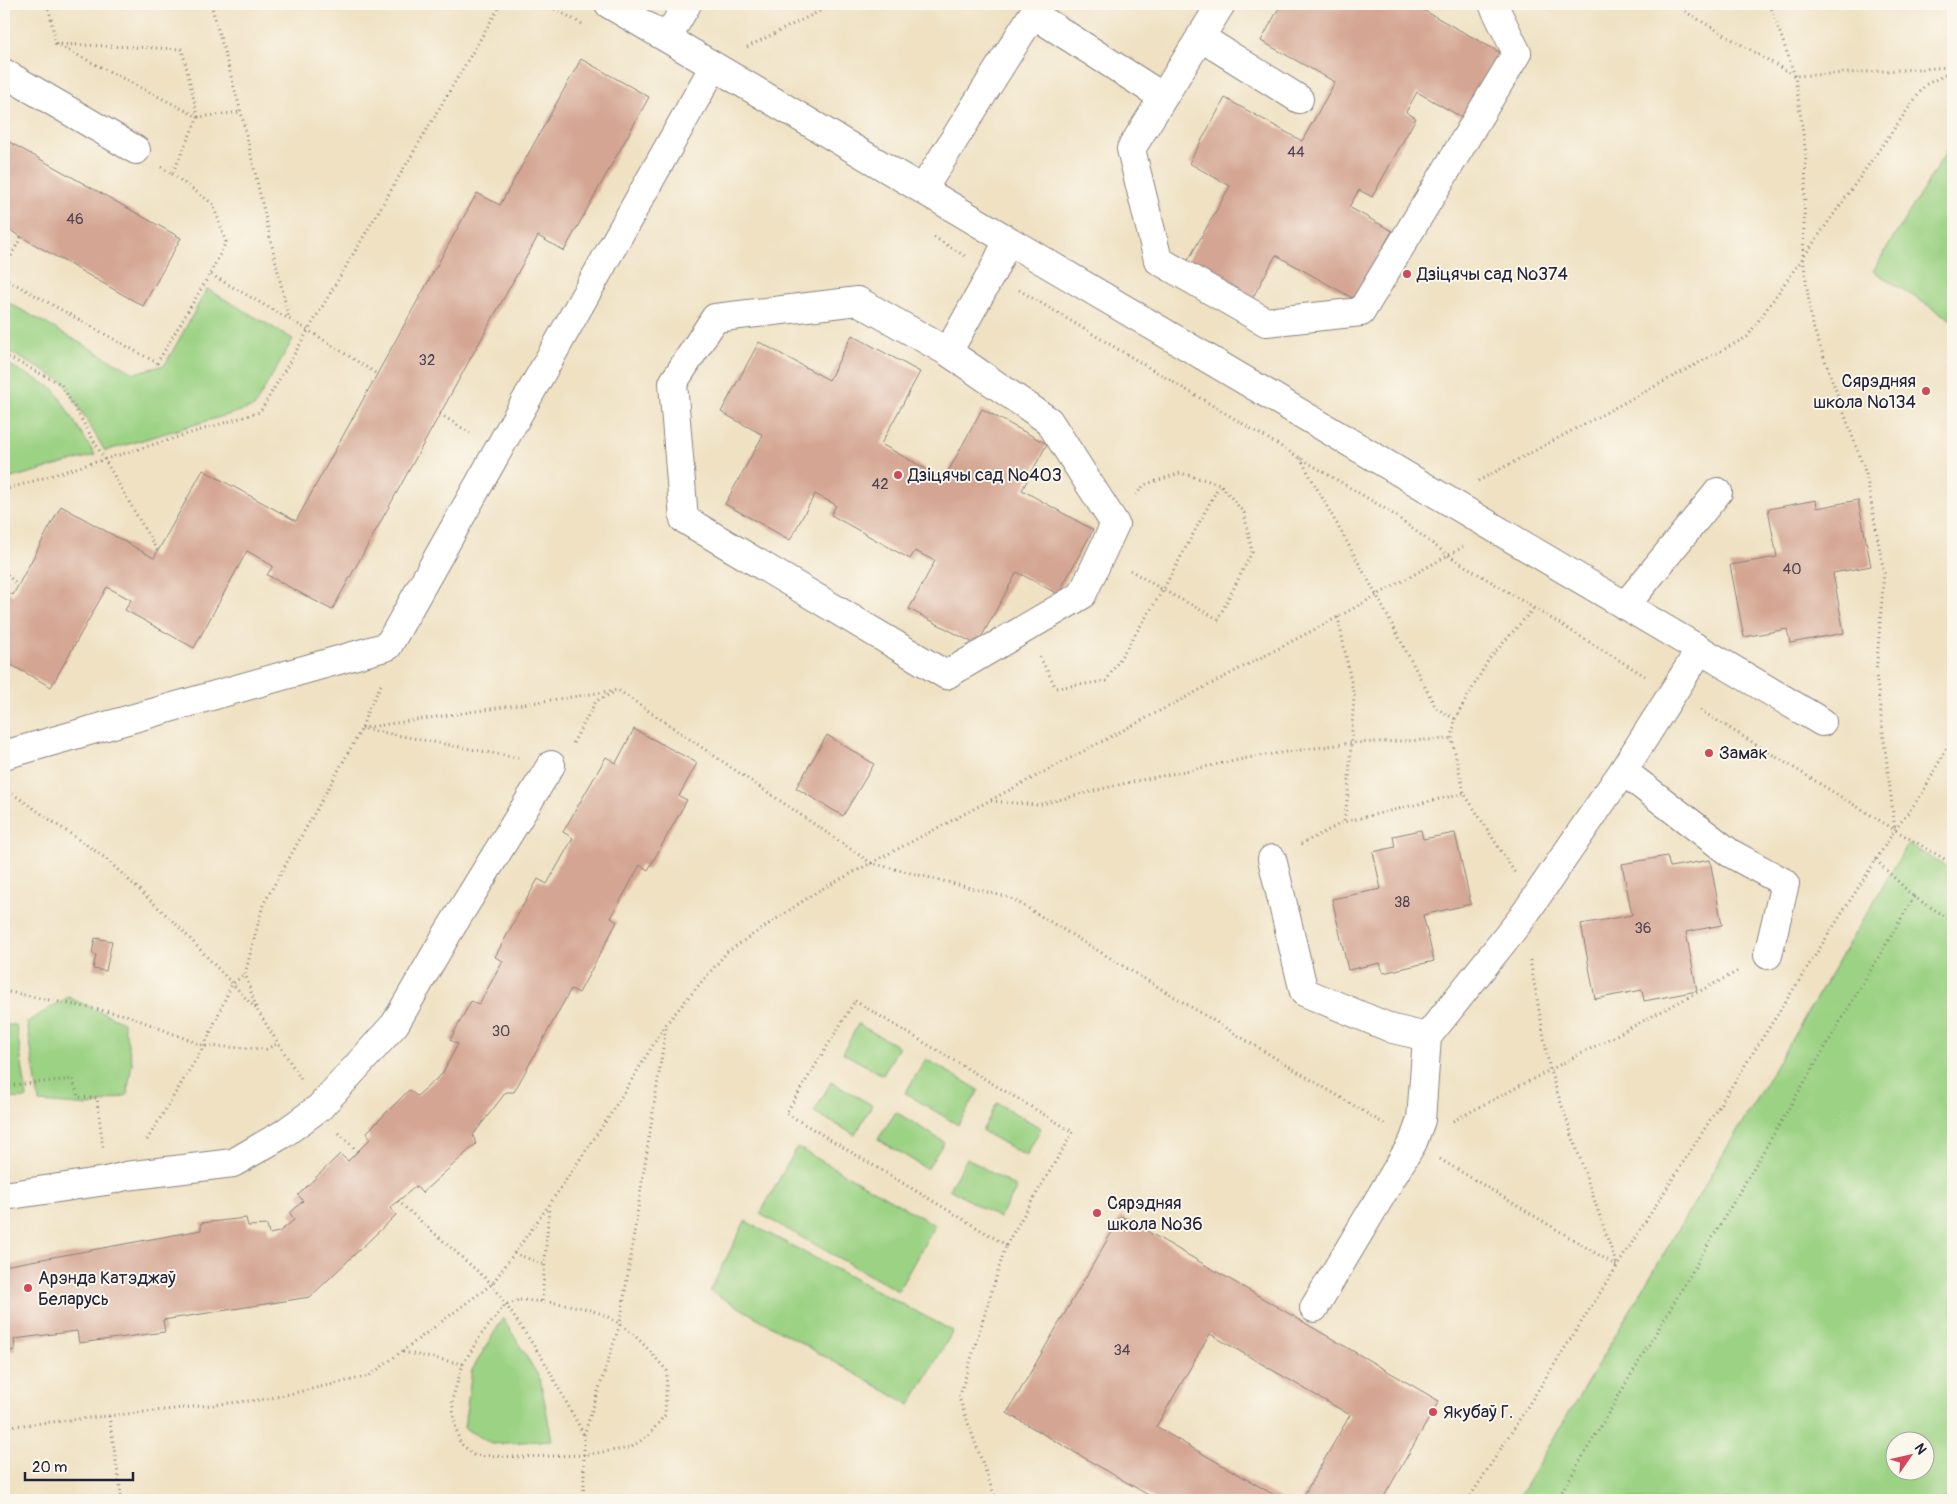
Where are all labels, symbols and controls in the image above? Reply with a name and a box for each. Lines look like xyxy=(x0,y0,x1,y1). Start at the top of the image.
house number: 44 xyxy=(1287,143,1305,162)
house number: 46 xyxy=(66,210,84,229)
place label: Дзіцячы сад №374 xyxy=(1416,263,1569,286)
marker: Дзіцячы сад №374 xyxy=(1401,268,1413,280)
house number: 32 xyxy=(419,351,435,370)
place label: Сярэдняя школа №134 xyxy=(1813,370,1917,414)
marker: Сярэдняя школа №134 xyxy=(1920,385,1932,397)
place label: Дзіцячы сад №403 xyxy=(907,464,1062,487)
marker: Дзіцячы сад №403 xyxy=(892,469,904,481)
house number: 42 xyxy=(871,475,889,494)
house number: 40 xyxy=(1783,560,1801,579)
place label: Замак xyxy=(1719,742,1768,765)
marker: Замак xyxy=(1703,747,1715,759)
house number: 38 xyxy=(1394,893,1410,912)
house number: 36 xyxy=(1634,919,1652,938)
house number: 30 xyxy=(492,1022,510,1041)
place label: Сярэдняя школа №36 xyxy=(1107,1192,1203,1236)
marker: Сярэдняя школа №36 xyxy=(1091,1207,1103,1219)
place label: Арэнда Катэджаў Беларусь xyxy=(38,1267,176,1311)
marker: Арэнда Катэджаў Беларусь xyxy=(22,1282,34,1294)
house number: 34 xyxy=(1113,1341,1131,1360)
place label: Якубаў Г. xyxy=(1443,1401,1513,1424)
marker: Якубаў Г. xyxy=(1427,1406,1439,1418)
north arrow xyxy=(1884,1432,1934,1482)
text: N xyxy=(1911,1440,1930,1458)
scale bar xyxy=(25,1449,132,1481)
text: 20 m xyxy=(32,1458,67,1477)

